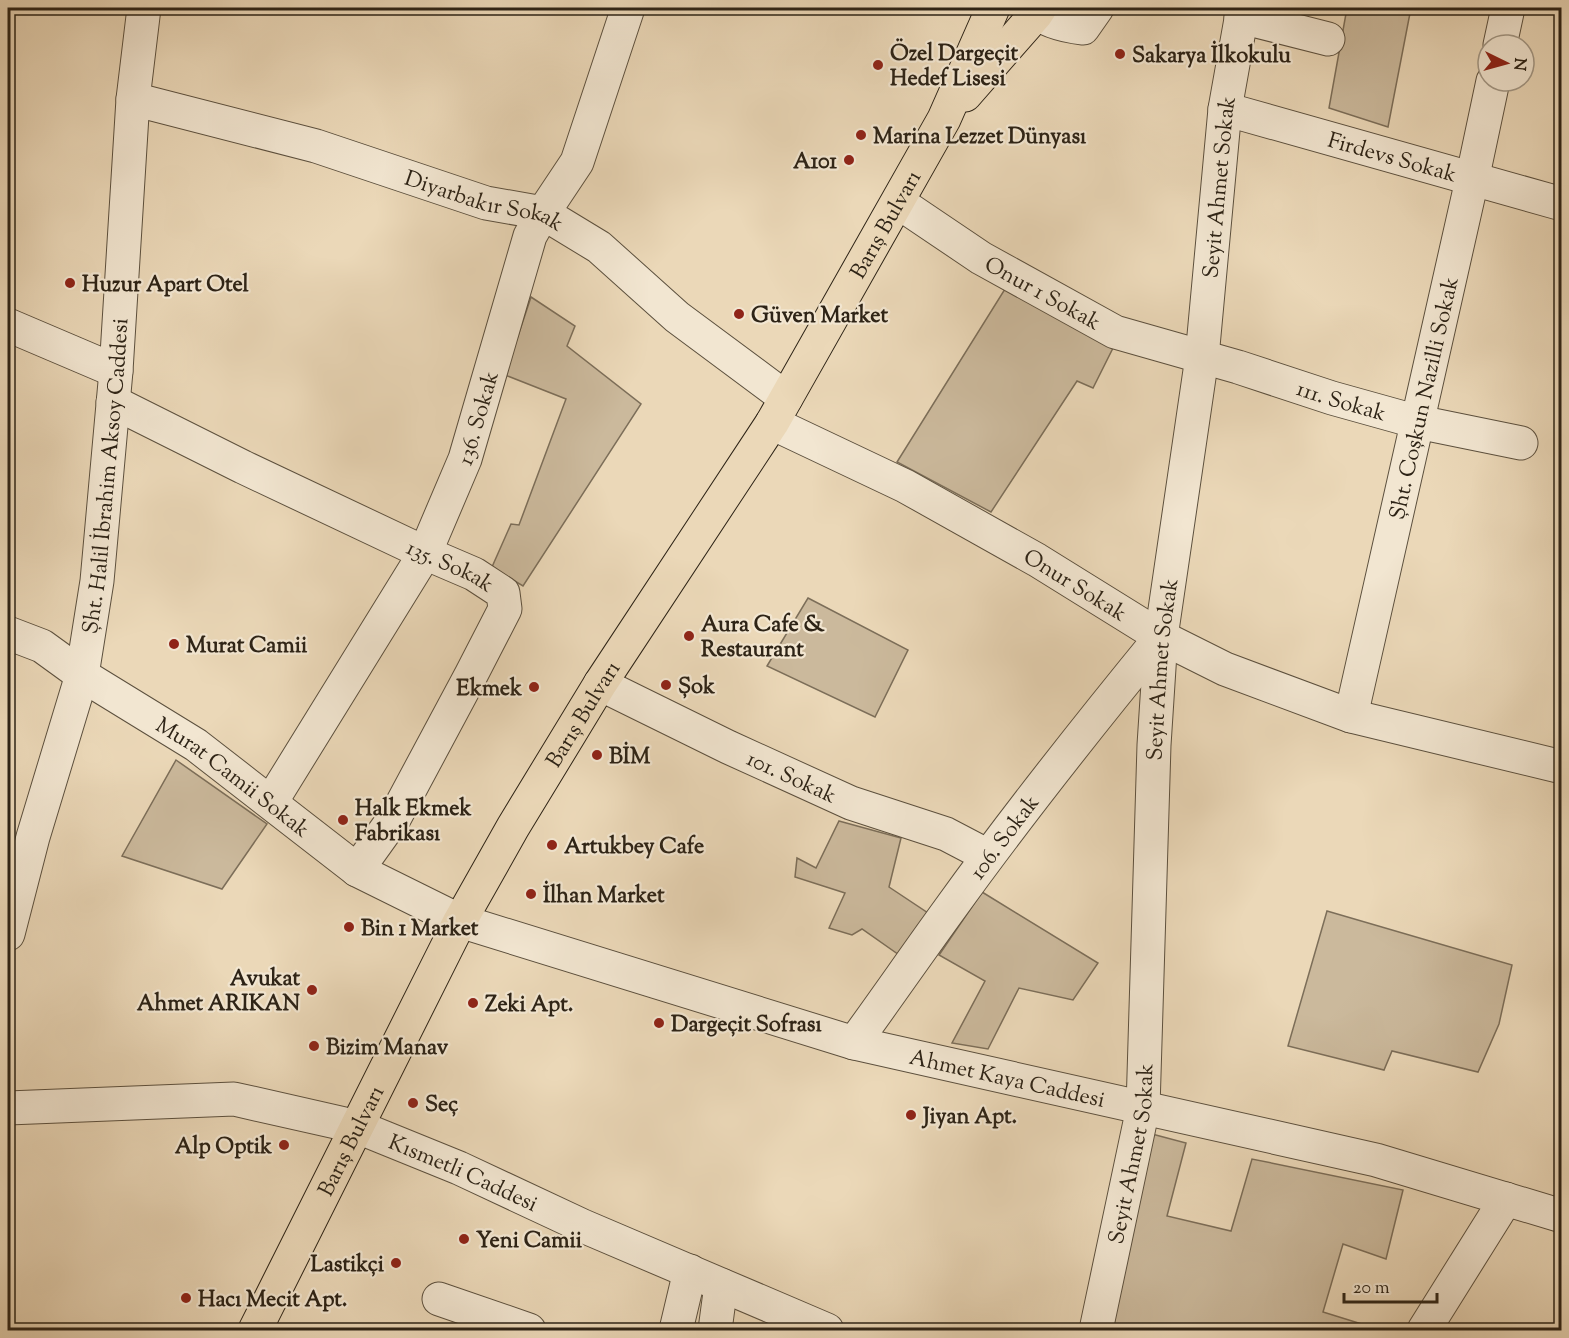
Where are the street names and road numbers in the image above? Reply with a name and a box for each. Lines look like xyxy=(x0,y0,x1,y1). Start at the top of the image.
street label: Seyit Ahmet Sokak xyxy=(1196,94,1246,280)
street label: Firdevs Sokak xyxy=(1324,126,1460,192)
street label: Diyarbakır Sokak xyxy=(400,164,569,241)
street label: Barış Bulvarı xyxy=(844,165,931,286)
street label: Onur 1 Sokak xyxy=(978,250,1106,340)
street label: Şht. Coşkun Nazilli Sokak xyxy=(1383,274,1469,523)
street label: Şht. Halil İbrahim Aksoy Caddesi xyxy=(76,317,138,636)
street label: 136. Sokak xyxy=(451,368,509,471)
street label: 111. Sokak xyxy=(1292,374,1389,431)
street label: 135. Sokak xyxy=(400,533,499,602)
street label: Onur Sokak xyxy=(1017,542,1132,631)
street label: Seyit Ahmet Sokak xyxy=(1141,577,1188,761)
street label: Barış Bulvarı xyxy=(540,656,630,775)
street label: Murat Camii Sokak xyxy=(148,711,315,846)
street label: 101. Sokak xyxy=(741,745,841,813)
street label: 106. Sokak xyxy=(963,789,1048,887)
street label: Ahmet Kaya Caddesi xyxy=(906,1043,1108,1118)
street label: Seyit Ahmet Sokak xyxy=(1102,1063,1163,1247)
street label: Barış Bulvarı xyxy=(312,1081,394,1203)
street label: Kısmetli Caddesi xyxy=(383,1128,542,1222)

